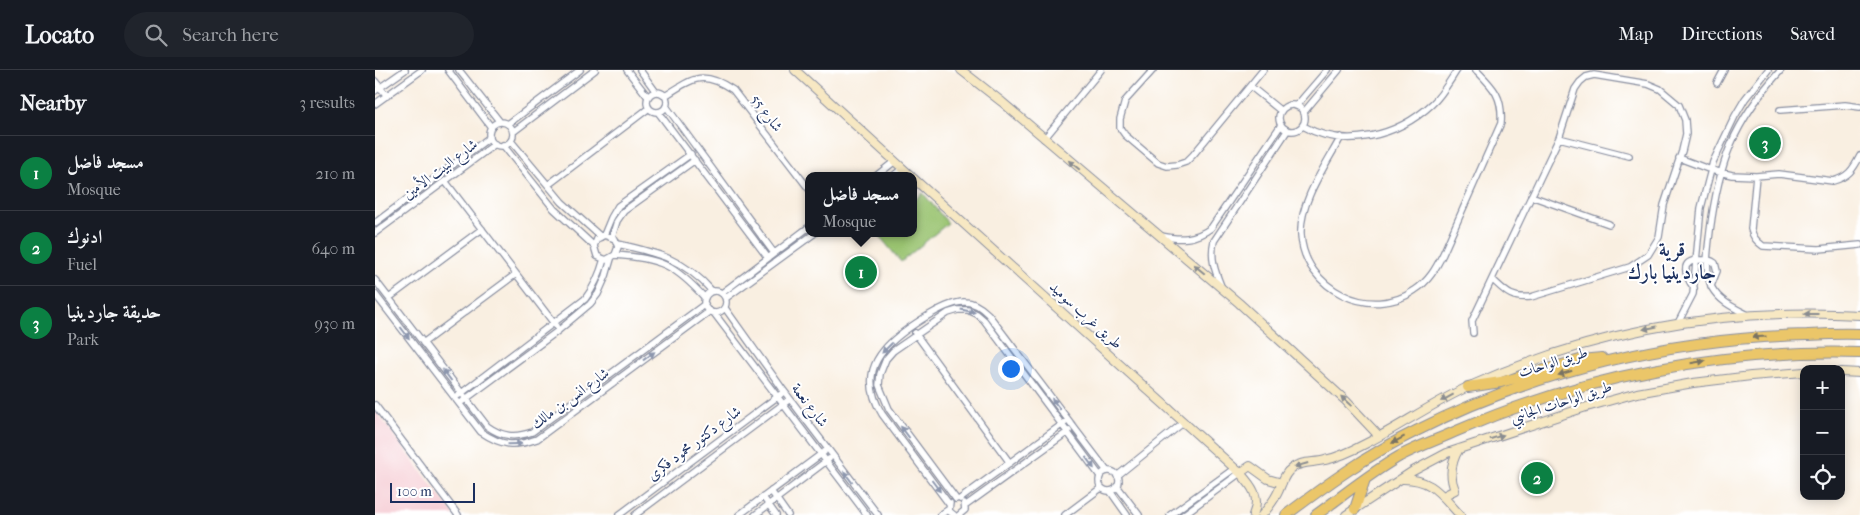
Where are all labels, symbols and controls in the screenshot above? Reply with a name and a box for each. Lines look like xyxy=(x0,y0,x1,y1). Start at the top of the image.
search box xyxy=(124,12,474,57)
text: Locato xyxy=(25,21,94,49)
icon: search xyxy=(142,21,170,49)
text: Search here xyxy=(182,24,279,46)
text: Map xyxy=(1619,24,1653,45)
text: Directions xyxy=(1681,24,1762,45)
text: Saved xyxy=(1790,24,1835,45)
text: Nearby xyxy=(20,91,86,115)
street label: شارع 55 xyxy=(744,91,787,138)
text: 3 results xyxy=(299,93,355,112)
pin: 3 xyxy=(1749,124,1781,162)
street label: شارع البيت الأمين xyxy=(398,133,483,206)
text: مسجد فاضل xyxy=(67,151,144,173)
one-way arrow xyxy=(1068,159,1081,170)
text: 1 xyxy=(33,164,39,183)
text: 210 m xyxy=(316,164,355,183)
popup xyxy=(805,172,917,237)
text: Mosque xyxy=(67,180,121,199)
text: مسجد فاضل xyxy=(823,183,899,205)
text: Mosque xyxy=(823,212,876,231)
text: ادنوك xyxy=(67,226,102,248)
district label: قرية جاردينيا بارك xyxy=(1628,238,1716,284)
text: 2 xyxy=(32,239,40,258)
text: 640 m xyxy=(311,239,355,258)
pin: 1 xyxy=(845,253,877,291)
text: Fuel xyxy=(67,255,97,274)
one-way arrow xyxy=(1193,264,1205,275)
street label: طريق غرب سوميد xyxy=(1044,277,1126,354)
text: حديقة جاردينيا xyxy=(67,301,161,323)
one-way arrow xyxy=(960,308,976,316)
one-way arrow xyxy=(1803,310,1819,318)
text: 3 xyxy=(33,314,39,333)
text: 930 m xyxy=(314,314,355,333)
one-way arrow xyxy=(1641,325,1657,333)
one-way arrow xyxy=(399,326,410,339)
text: Park xyxy=(67,330,99,349)
one-way arrow xyxy=(1751,333,1767,341)
one-way arrow xyxy=(881,341,893,353)
street label: طريق الواحات xyxy=(1516,343,1590,382)
one-way arrow xyxy=(643,351,656,361)
your location xyxy=(998,356,1024,382)
one-way arrow xyxy=(1691,358,1707,366)
street label: شارع انس بن مالك xyxy=(527,364,615,436)
map controls xyxy=(1800,365,1845,500)
button: + xyxy=(1800,365,1845,410)
one-way arrow xyxy=(442,368,452,381)
one-way arrow xyxy=(1558,370,1573,378)
street label: طريق الواحات الجانبي xyxy=(1508,377,1616,432)
street label: شارع نعمة xyxy=(785,380,832,433)
one-way arrow xyxy=(1440,394,1455,402)
one-way arrow xyxy=(1340,395,1352,407)
one-way arrow xyxy=(1051,398,1062,411)
street label: شارع دكتور محمود فكرى xyxy=(643,402,747,487)
button: − xyxy=(1800,410,1845,455)
one-way arrow xyxy=(900,426,911,439)
one-way arrow xyxy=(1490,432,1505,440)
one-way arrow xyxy=(1391,436,1406,444)
one-way arrow xyxy=(507,440,523,448)
button: locate xyxy=(1800,455,1845,500)
one-way arrow xyxy=(1085,456,1095,470)
pin: 2 xyxy=(1521,459,1553,497)
one-way arrow xyxy=(1293,462,1308,470)
one-way arrow xyxy=(843,470,853,484)
one-way arrow xyxy=(930,479,941,492)
scale bar xyxy=(390,480,475,503)
text: 100 m xyxy=(397,483,432,500)

